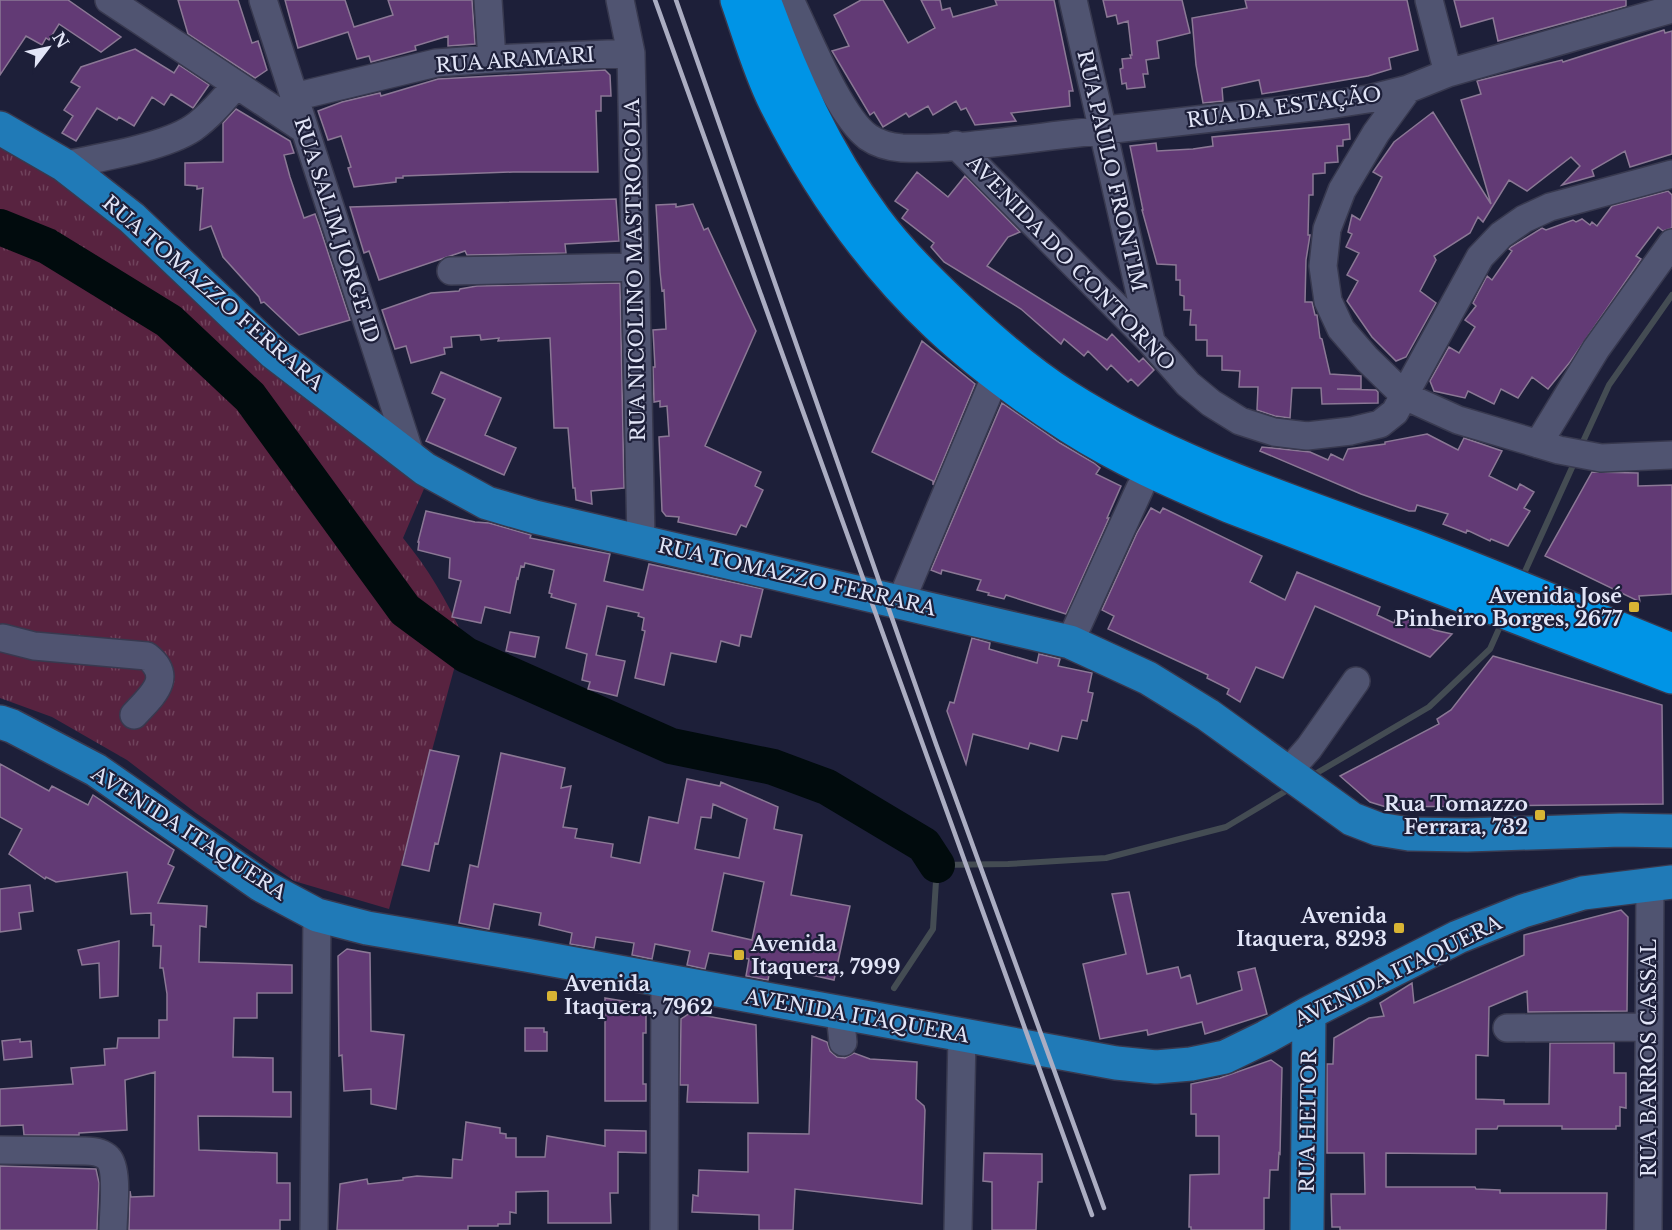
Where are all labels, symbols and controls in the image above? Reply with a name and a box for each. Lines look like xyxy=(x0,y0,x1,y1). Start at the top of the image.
north arrow xyxy=(18,18,78,78)
text: N xyxy=(48,28,73,52)
street label: RUA ARAMARI xyxy=(435,42,595,78)
street label: RUA PAULO FRONTIM xyxy=(1072,48,1152,294)
street label: RUA DA ESTAÇÃO xyxy=(1185,80,1383,133)
street label: RUA NICOLINO MASTROCOLA xyxy=(620,98,650,442)
street label: RUA SALIM JORGE ID xyxy=(289,114,385,346)
street label: AVENIDA DO CONTORNO xyxy=(961,150,1180,376)
street label: RUA TOMAZZO FERRARA xyxy=(98,191,329,396)
street label: RUA TOMAZZO FERRARA xyxy=(656,533,939,621)
place label: Avenida José Pinheiro Borges, 2677 xyxy=(1394,584,1623,631)
marker: Avenida José Pinheiro Borges, 2677 xyxy=(1627,600,1641,614)
street label: AVENIDA ITAQUERA xyxy=(86,760,291,905)
place label: Rua Tomazzo Ferrara, 732 xyxy=(1384,792,1528,839)
marker: Rua Tomazzo Ferrara, 732 xyxy=(1533,808,1547,822)
place label: Avenida Itaquera, 8293 xyxy=(1236,904,1388,951)
street label: AVENIDA ITAQUERA xyxy=(1290,910,1506,1032)
marker: Avenida Itaquera, 8293 xyxy=(1392,921,1406,935)
place label: Avenida Itaquera, 7999 xyxy=(750,932,900,979)
street label: RUA BARROS CASSAL xyxy=(1637,938,1661,1177)
marker: Avenida Itaquera, 7999 xyxy=(732,948,746,962)
place label: Avenida Itaquera, 7962 xyxy=(563,972,713,1019)
street label: AVENIDA ITAQUERA xyxy=(742,984,972,1048)
marker: Avenida Itaquera, 7962 xyxy=(545,989,559,1003)
street label: RUA HEITOR xyxy=(1295,1048,1321,1193)

